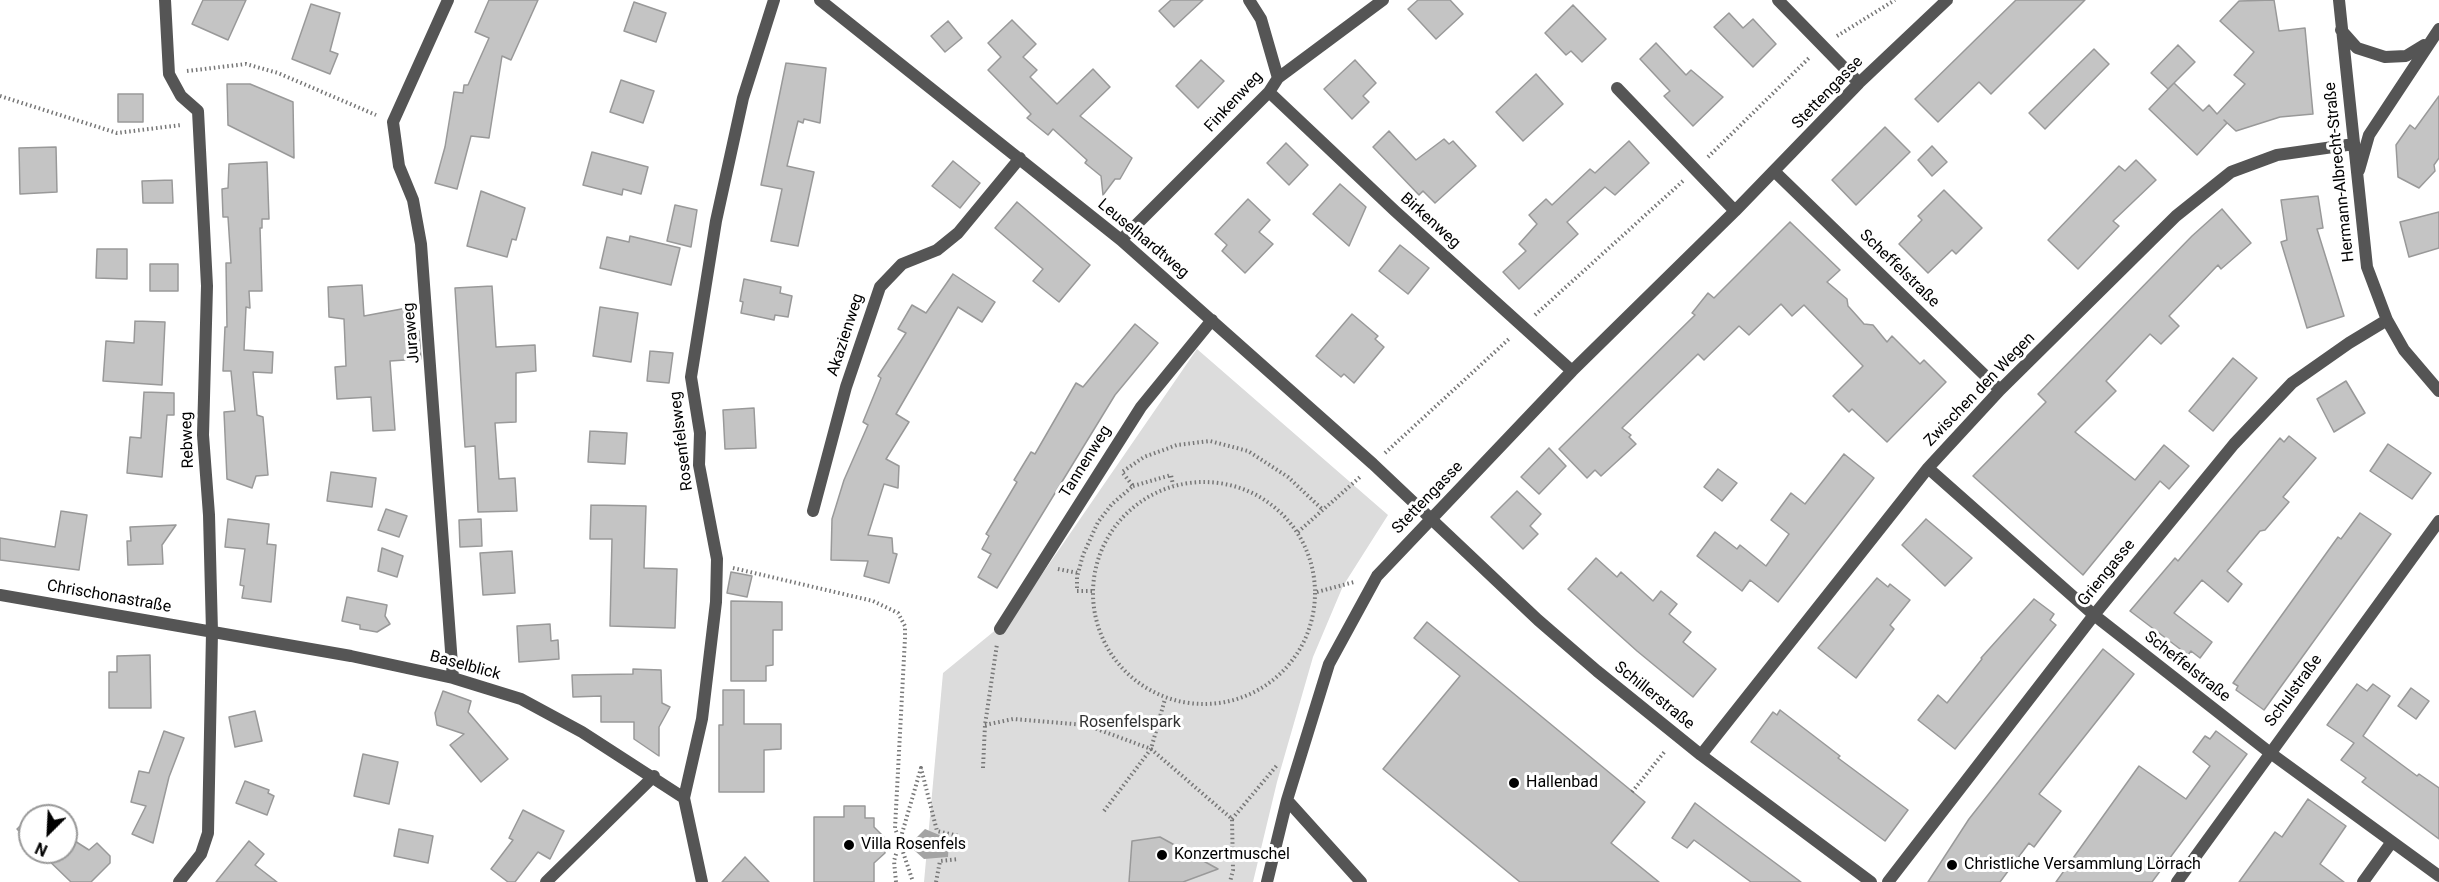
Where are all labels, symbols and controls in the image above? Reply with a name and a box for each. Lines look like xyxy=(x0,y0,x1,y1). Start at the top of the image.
street label: Stettengasse xyxy=(1789,53,1867,133)
street label: Finkenweg xyxy=(1201,68,1267,136)
street label: Hermann-Albrecht-Straße xyxy=(2321,81,2359,263)
street label: Birkenweg xyxy=(1396,189,1464,253)
street label: Leuselhardtweg xyxy=(1094,195,1192,283)
street label: Scheffelstraße xyxy=(1855,226,1943,312)
street label: Akazienweg xyxy=(824,291,868,379)
street label: Juraweg xyxy=(400,302,424,364)
street label: Zwischen den Wegen xyxy=(1921,329,2039,451)
street label: Rosenfelsweg xyxy=(666,390,698,492)
street label: Rebweg xyxy=(177,411,199,469)
street label: Tannenweg xyxy=(1056,422,1116,502)
street label: Stettengasse xyxy=(1389,458,1467,538)
street label: Griengasse xyxy=(2074,536,2140,610)
street label: Chrischonastraße xyxy=(45,577,173,617)
street label: Scheffelstraße xyxy=(2140,627,2234,707)
street label: Baselblick xyxy=(427,647,503,685)
street label: Schulstraße xyxy=(2261,651,2327,731)
street label: Schillerstraße xyxy=(1610,658,1698,734)
park label: Rosenfelspark xyxy=(1079,713,1181,733)
place label: Hallenbad xyxy=(1526,773,1598,793)
marker: Hallenbad xyxy=(1507,776,1521,790)
north arrow xyxy=(18,804,78,864)
place label: Villa Rosenfels xyxy=(861,835,966,855)
text: N xyxy=(32,838,50,860)
marker: Villa Rosenfels xyxy=(842,838,856,852)
place label: Konzertmuschel xyxy=(1174,845,1290,865)
marker: Konzertmuschel xyxy=(1155,848,1169,862)
place label: Christliche Versammlung Lörrach xyxy=(1964,855,2201,875)
marker: Christliche Versammlung Lörrach xyxy=(1945,858,1959,872)

